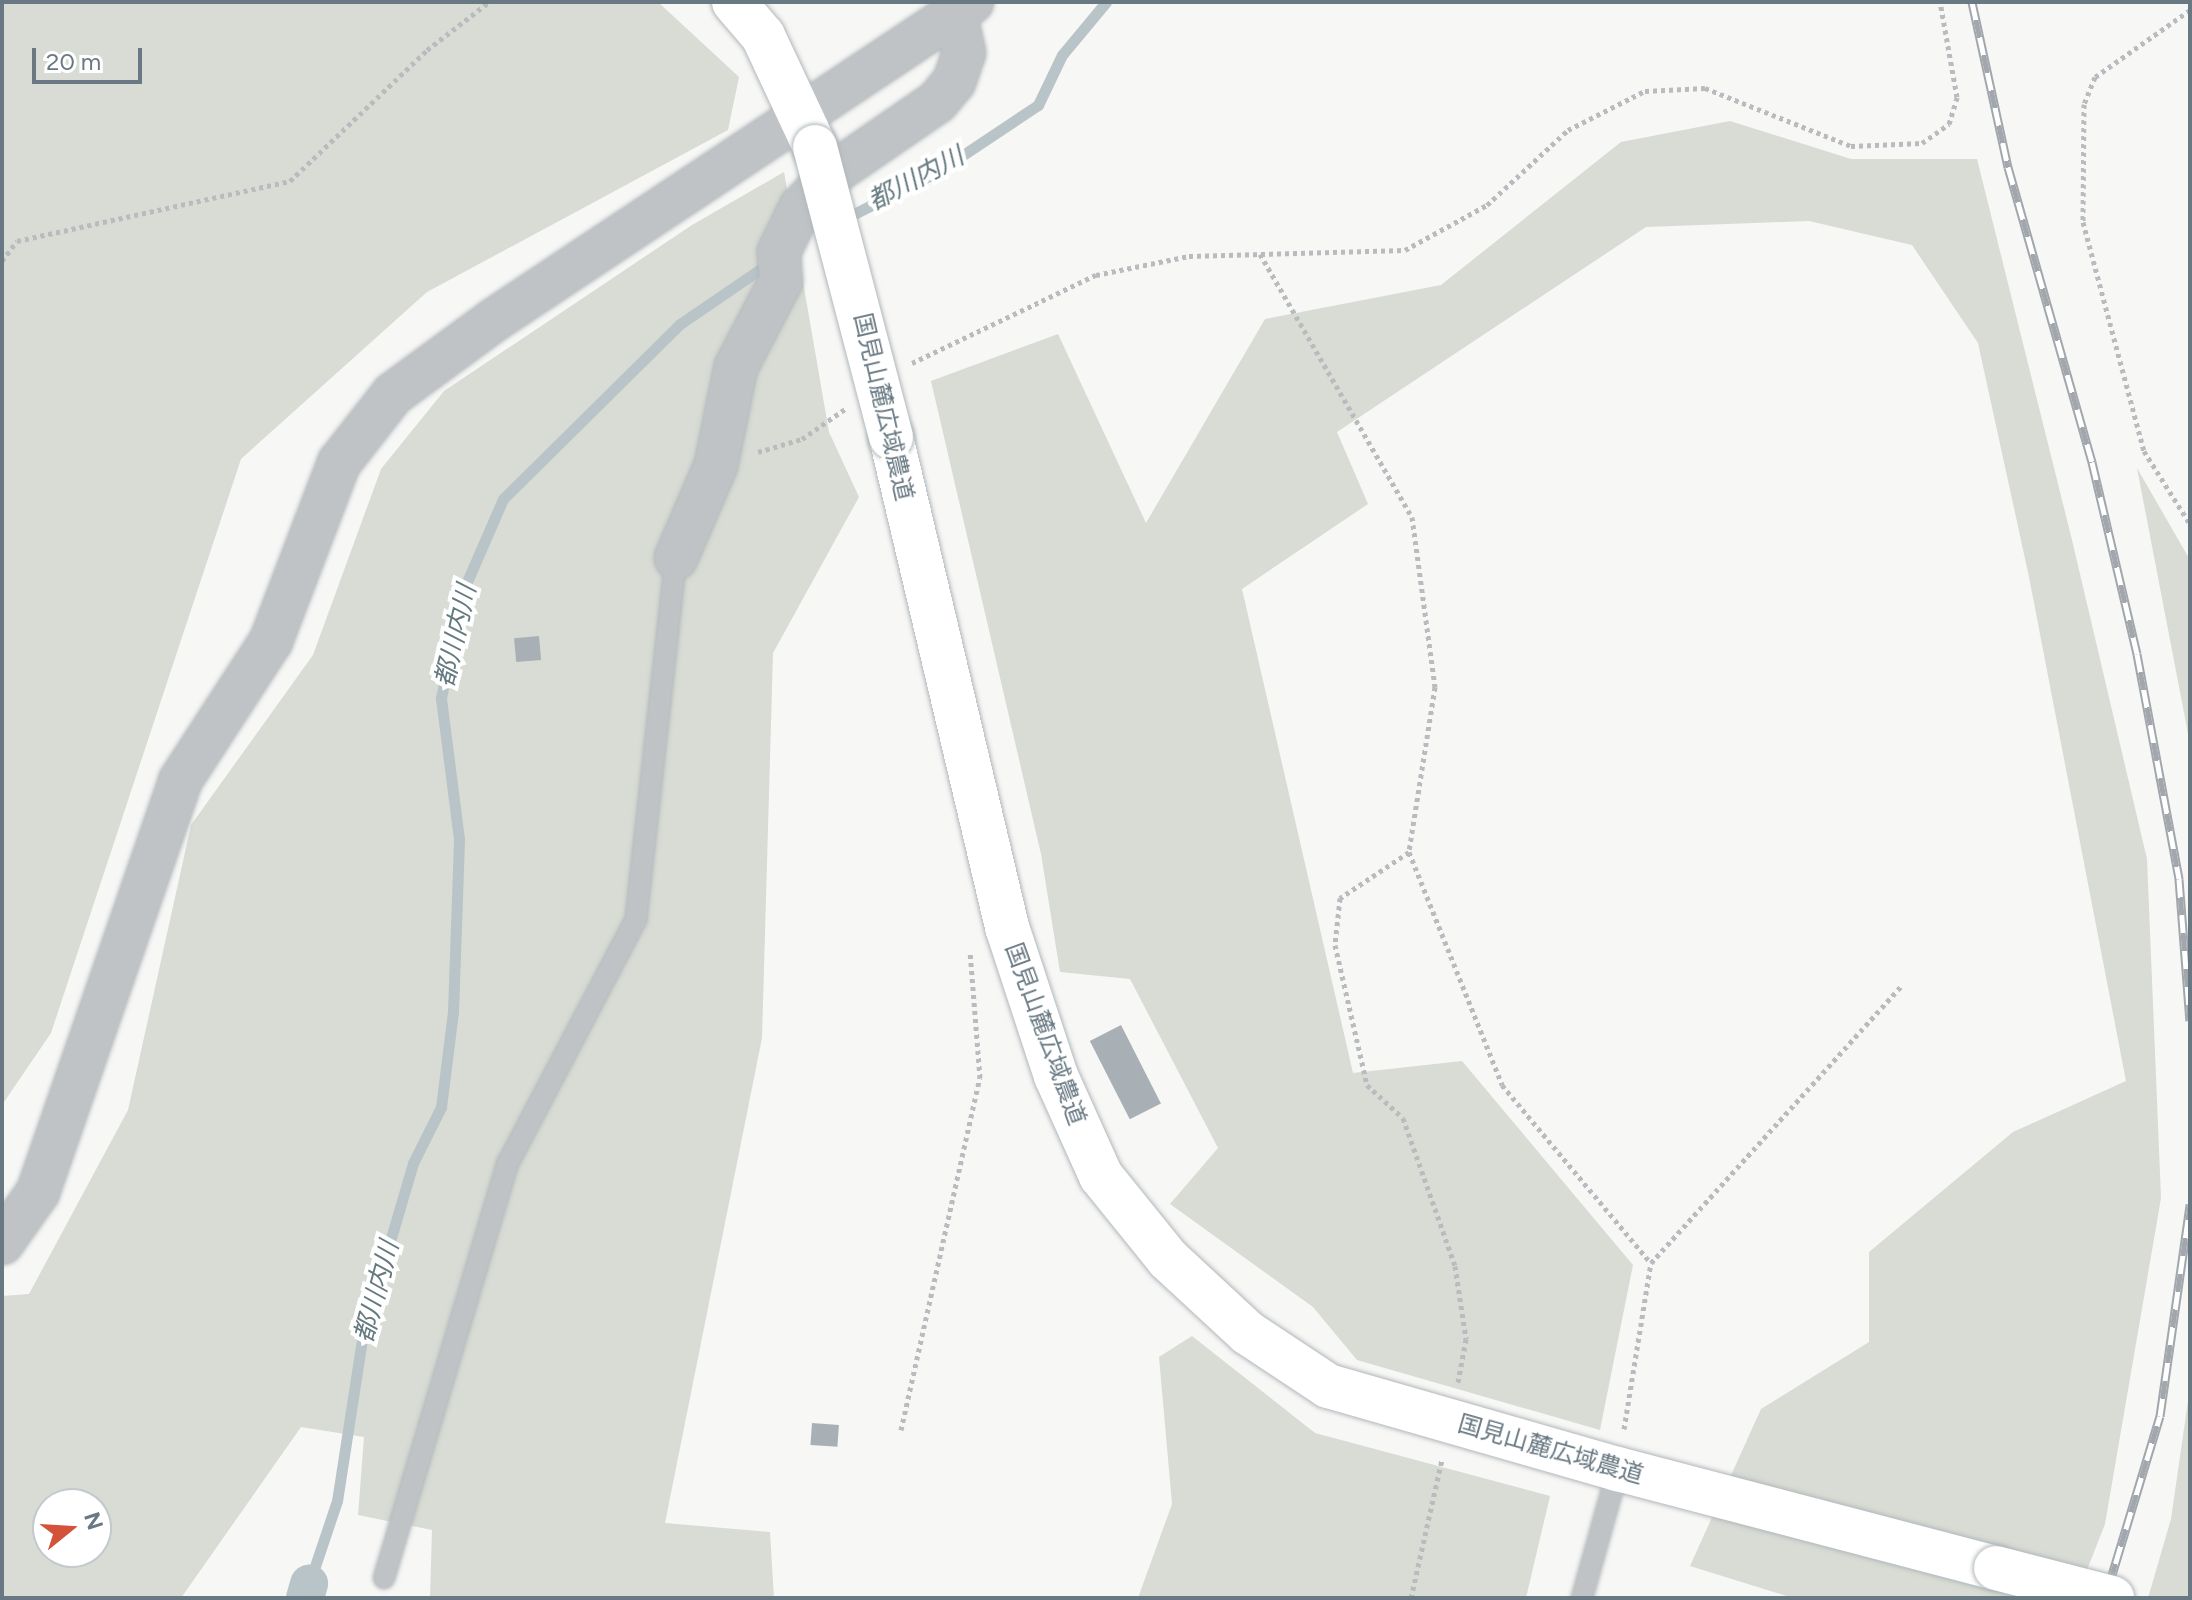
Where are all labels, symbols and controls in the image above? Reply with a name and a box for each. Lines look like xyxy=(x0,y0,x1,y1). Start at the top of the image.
scale bar xyxy=(36,32,146,82)
text: 20 m xyxy=(46,47,101,76)
water label: 都川内川 xyxy=(863,141,969,217)
street label: 国見山麓広域農道 xyxy=(848,310,920,504)
water label: 都川内川 xyxy=(429,582,483,690)
street label: 国見山麓広域農道 xyxy=(1000,939,1092,1129)
water label: 都川内川 xyxy=(348,1238,406,1346)
street label: 国見山麓広域農道 xyxy=(1455,1409,1647,1489)
north arrow xyxy=(32,1488,112,1568)
text: N xyxy=(78,1509,109,1533)

